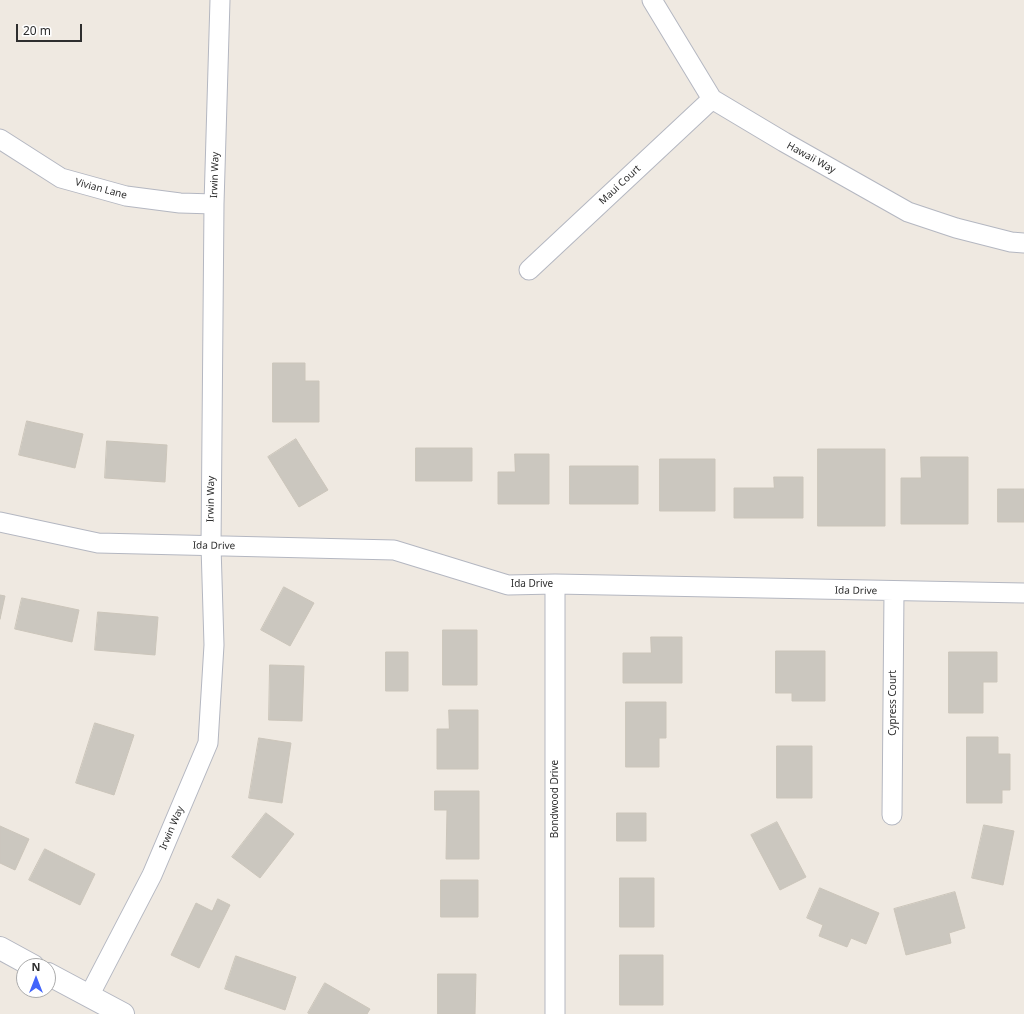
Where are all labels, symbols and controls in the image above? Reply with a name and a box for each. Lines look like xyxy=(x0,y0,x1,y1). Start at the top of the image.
scale bar xyxy=(18,16,84,42)
text: 20 m xyxy=(23,22,51,39)
street label: Hawaii Way xyxy=(784,140,838,176)
street label: Irwin Way xyxy=(208,152,222,198)
street label: Maui Court xyxy=(597,163,643,207)
street label: Vivian Lane xyxy=(74,176,128,202)
street label: Irwin Way xyxy=(205,476,217,522)
street label: Ida Drive xyxy=(193,540,235,552)
street label: Ida Drive xyxy=(511,578,553,590)
street label: Ida Drive xyxy=(835,585,877,597)
street label: Cypress Court xyxy=(887,670,899,736)
street label: Bondwood Drive xyxy=(549,760,561,838)
street label: Irwin Way xyxy=(157,804,187,852)
north arrow xyxy=(16,958,56,998)
text: N xyxy=(32,959,40,974)

